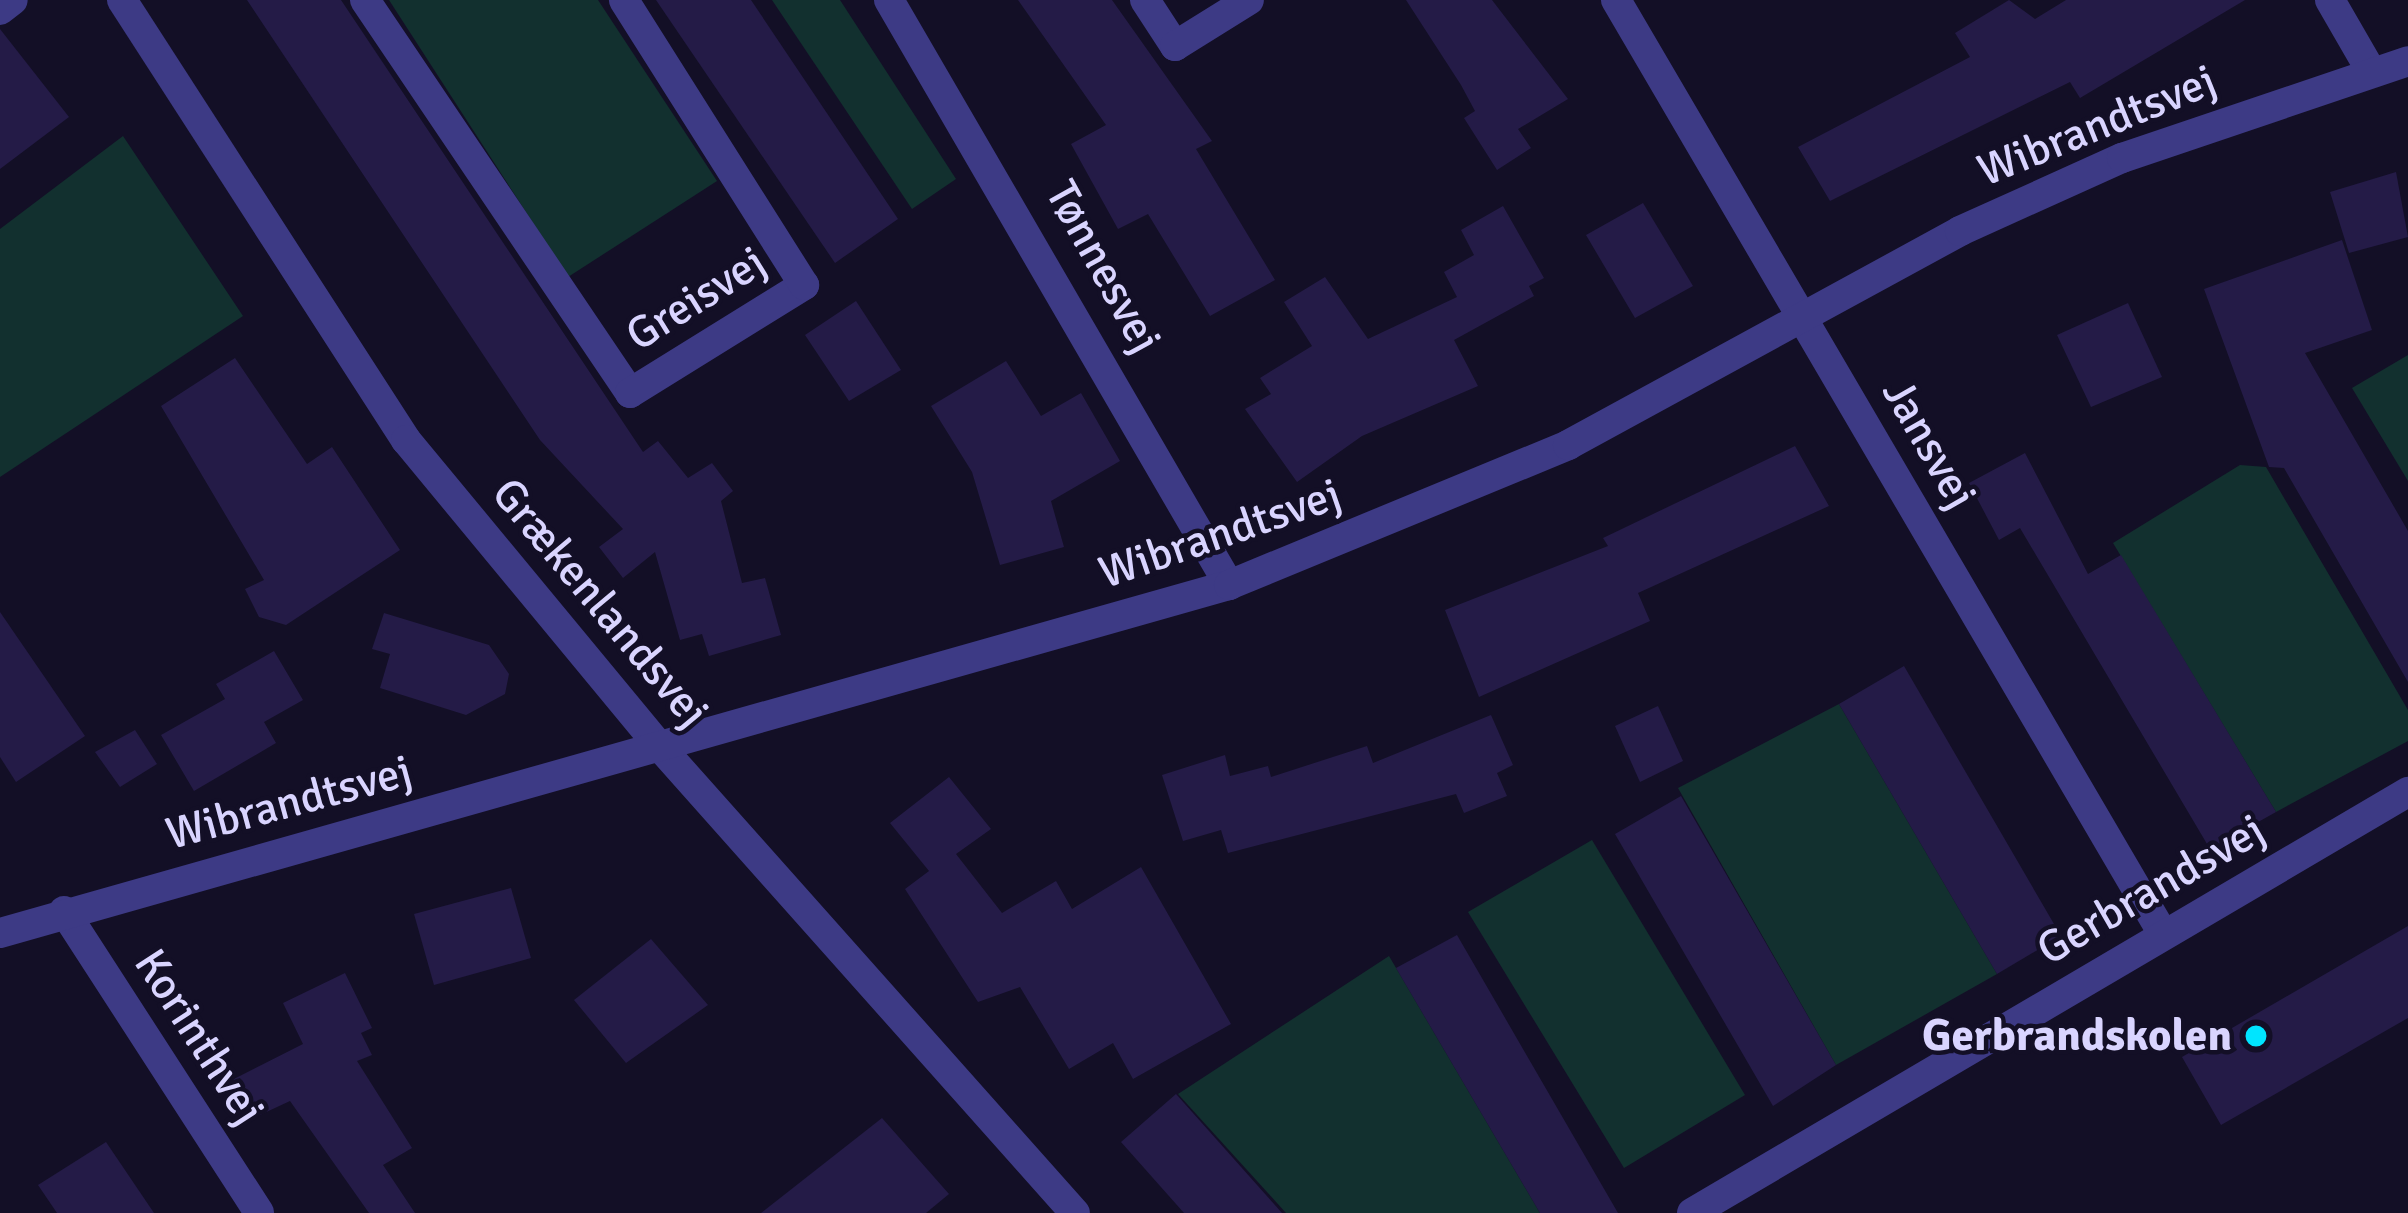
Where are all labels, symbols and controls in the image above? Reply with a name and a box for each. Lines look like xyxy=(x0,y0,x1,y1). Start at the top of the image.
street label: Wibrandtsvej xyxy=(1970,54,2224,198)
street label: Tønnesvej xyxy=(1034,172,1172,362)
street label: Greisvej xyxy=(616,235,776,363)
street label: Jansvej xyxy=(1870,369,1988,519)
street label: Wibrandtsvej xyxy=(1092,467,1348,601)
street label: Grækenlandsvej xyxy=(480,468,720,738)
street label: Wibrandtsvej xyxy=(160,744,418,862)
street label: Gerbrandsvej xyxy=(2028,803,2274,977)
street label: Korinthvej xyxy=(122,939,276,1135)
place label: Gerbrandskolen xyxy=(1922,1009,2232,1063)
marker: Gerbrandskolen xyxy=(2243,1023,2269,1049)

